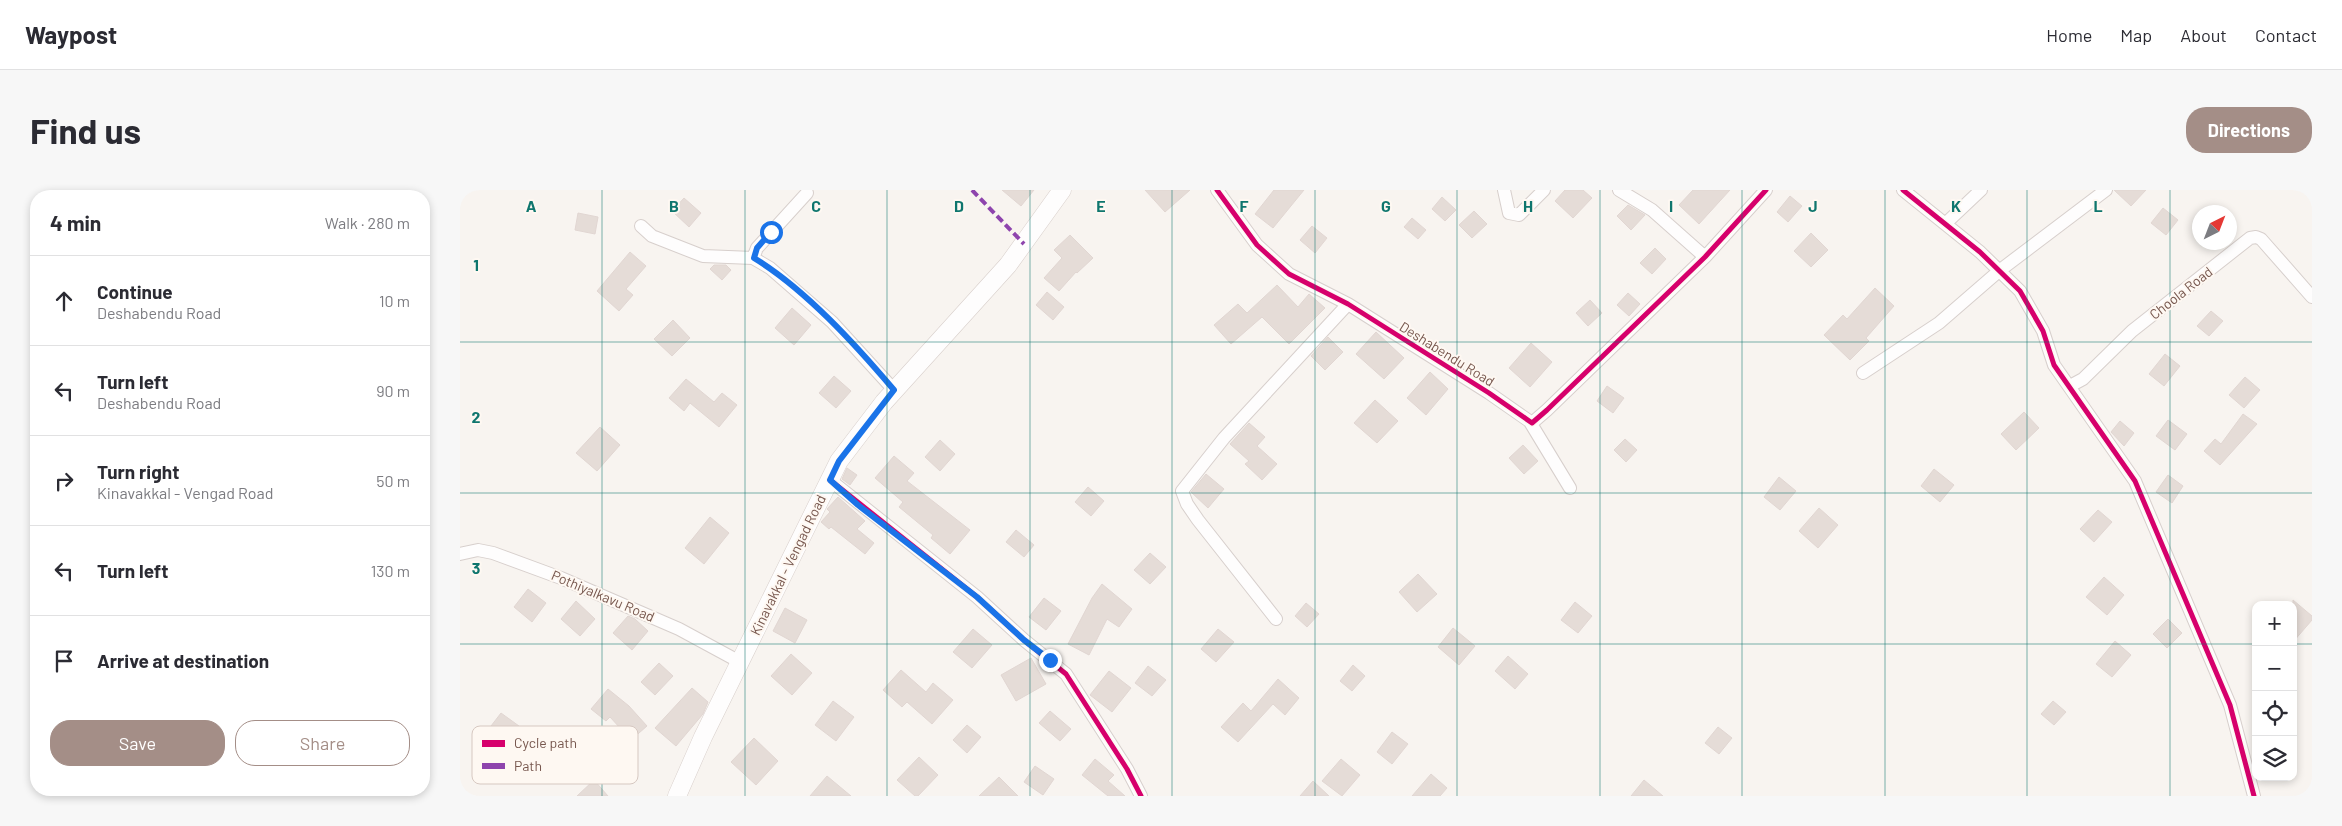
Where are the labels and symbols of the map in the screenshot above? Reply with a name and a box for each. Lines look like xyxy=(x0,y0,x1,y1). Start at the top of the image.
text: A xyxy=(526,196,537,215)
text: B xyxy=(669,196,679,215)
text: C xyxy=(811,196,821,215)
text: D xyxy=(954,196,964,215)
text: E xyxy=(1096,196,1106,215)
text: F xyxy=(1240,196,1249,215)
text: G xyxy=(1381,196,1391,215)
text: H xyxy=(1523,196,1533,215)
text: I xyxy=(1669,196,1673,215)
text: J xyxy=(1808,196,1818,215)
text: K xyxy=(1951,196,1961,215)
text: L xyxy=(2093,196,2103,215)
north arrow xyxy=(2192,205,2237,250)
route start xyxy=(760,221,783,244)
text: 1 xyxy=(473,255,479,274)
street label: Choola Road xyxy=(2146,263,2216,322)
street label: Deshabendu Road xyxy=(1397,318,1498,390)
text: 2 xyxy=(472,407,481,426)
street label: Kinavakkal - Vengad Road xyxy=(746,492,829,638)
text: 3 xyxy=(472,558,480,577)
street label: Pothiyalkavu Road xyxy=(549,566,657,625)
route end xyxy=(1039,649,1062,672)
legend xyxy=(472,726,638,784)
text: Cycle path xyxy=(514,734,577,751)
text: Path xyxy=(514,757,542,774)

